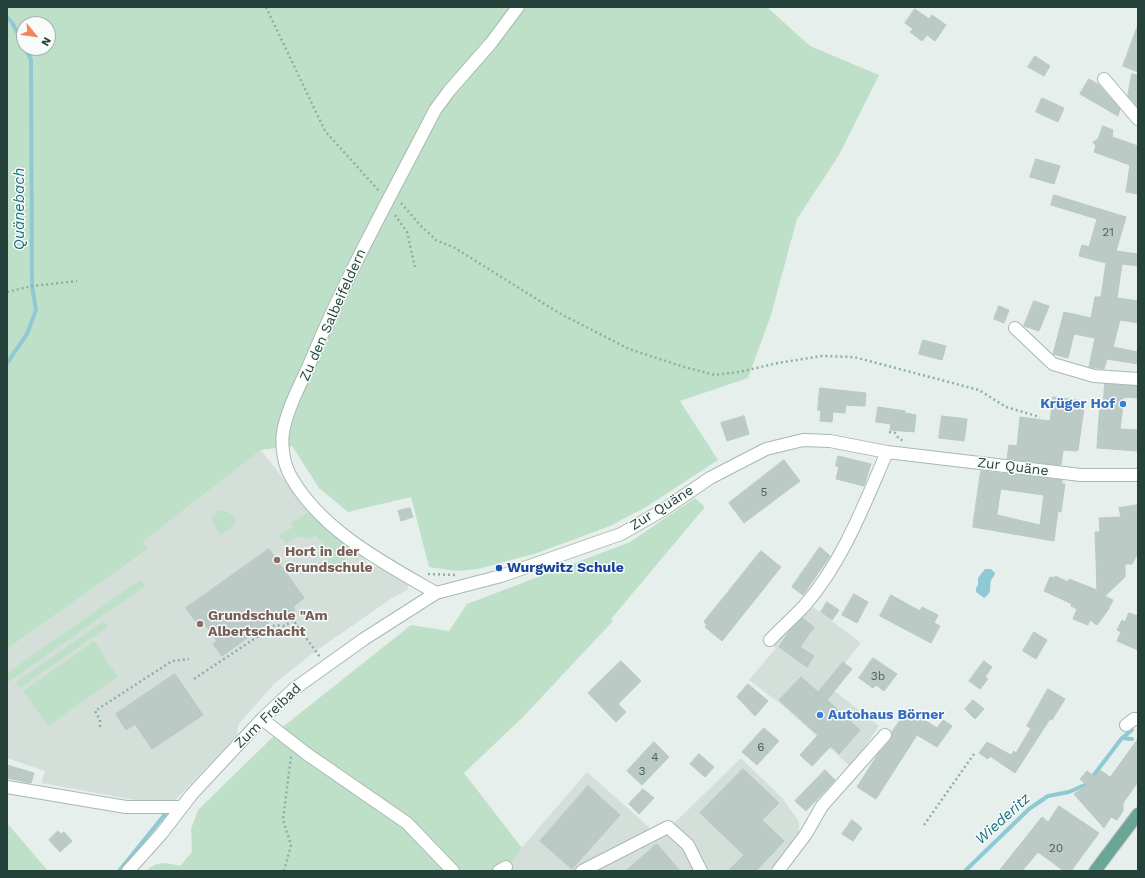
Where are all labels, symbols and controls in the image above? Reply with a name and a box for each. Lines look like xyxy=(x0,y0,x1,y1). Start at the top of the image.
north arrow xyxy=(16,16,56,56)
text: N xyxy=(38,35,54,48)
water label: Quänebach xyxy=(11,168,29,250)
house number: 21 xyxy=(1102,225,1114,239)
street label: Zu den Salbeifeldern xyxy=(296,246,370,384)
place label: Krüger Hof xyxy=(1040,396,1115,412)
marker: Krüger Hof xyxy=(1118,399,1128,409)
street label: Zur Quäne xyxy=(977,454,1049,480)
street label: Zur Quäne xyxy=(627,482,697,534)
house number: 5 xyxy=(761,485,767,499)
place label: Hort in der Grundschule xyxy=(285,544,373,576)
marker: Hort in der Grundschule xyxy=(272,555,282,565)
place label: Wurgwitz Schule xyxy=(507,560,624,576)
marker: Wurgwitz Schule xyxy=(494,563,504,573)
place label: Grundschule "Am Albertschacht xyxy=(208,608,328,640)
marker: Grundschule "Am Albertschacht xyxy=(195,619,205,629)
house number: 3b xyxy=(871,669,885,683)
street label: Zum Freibad xyxy=(231,680,305,752)
place label: Autohaus Börner xyxy=(828,707,944,723)
marker: Autohaus Börner xyxy=(815,710,825,720)
house number: 6 xyxy=(757,740,765,754)
house number: 4 xyxy=(651,750,659,764)
house number: 3 xyxy=(639,764,645,778)
water label: Wiederitz xyxy=(972,790,1034,848)
house number: 20 xyxy=(1049,841,1063,855)

